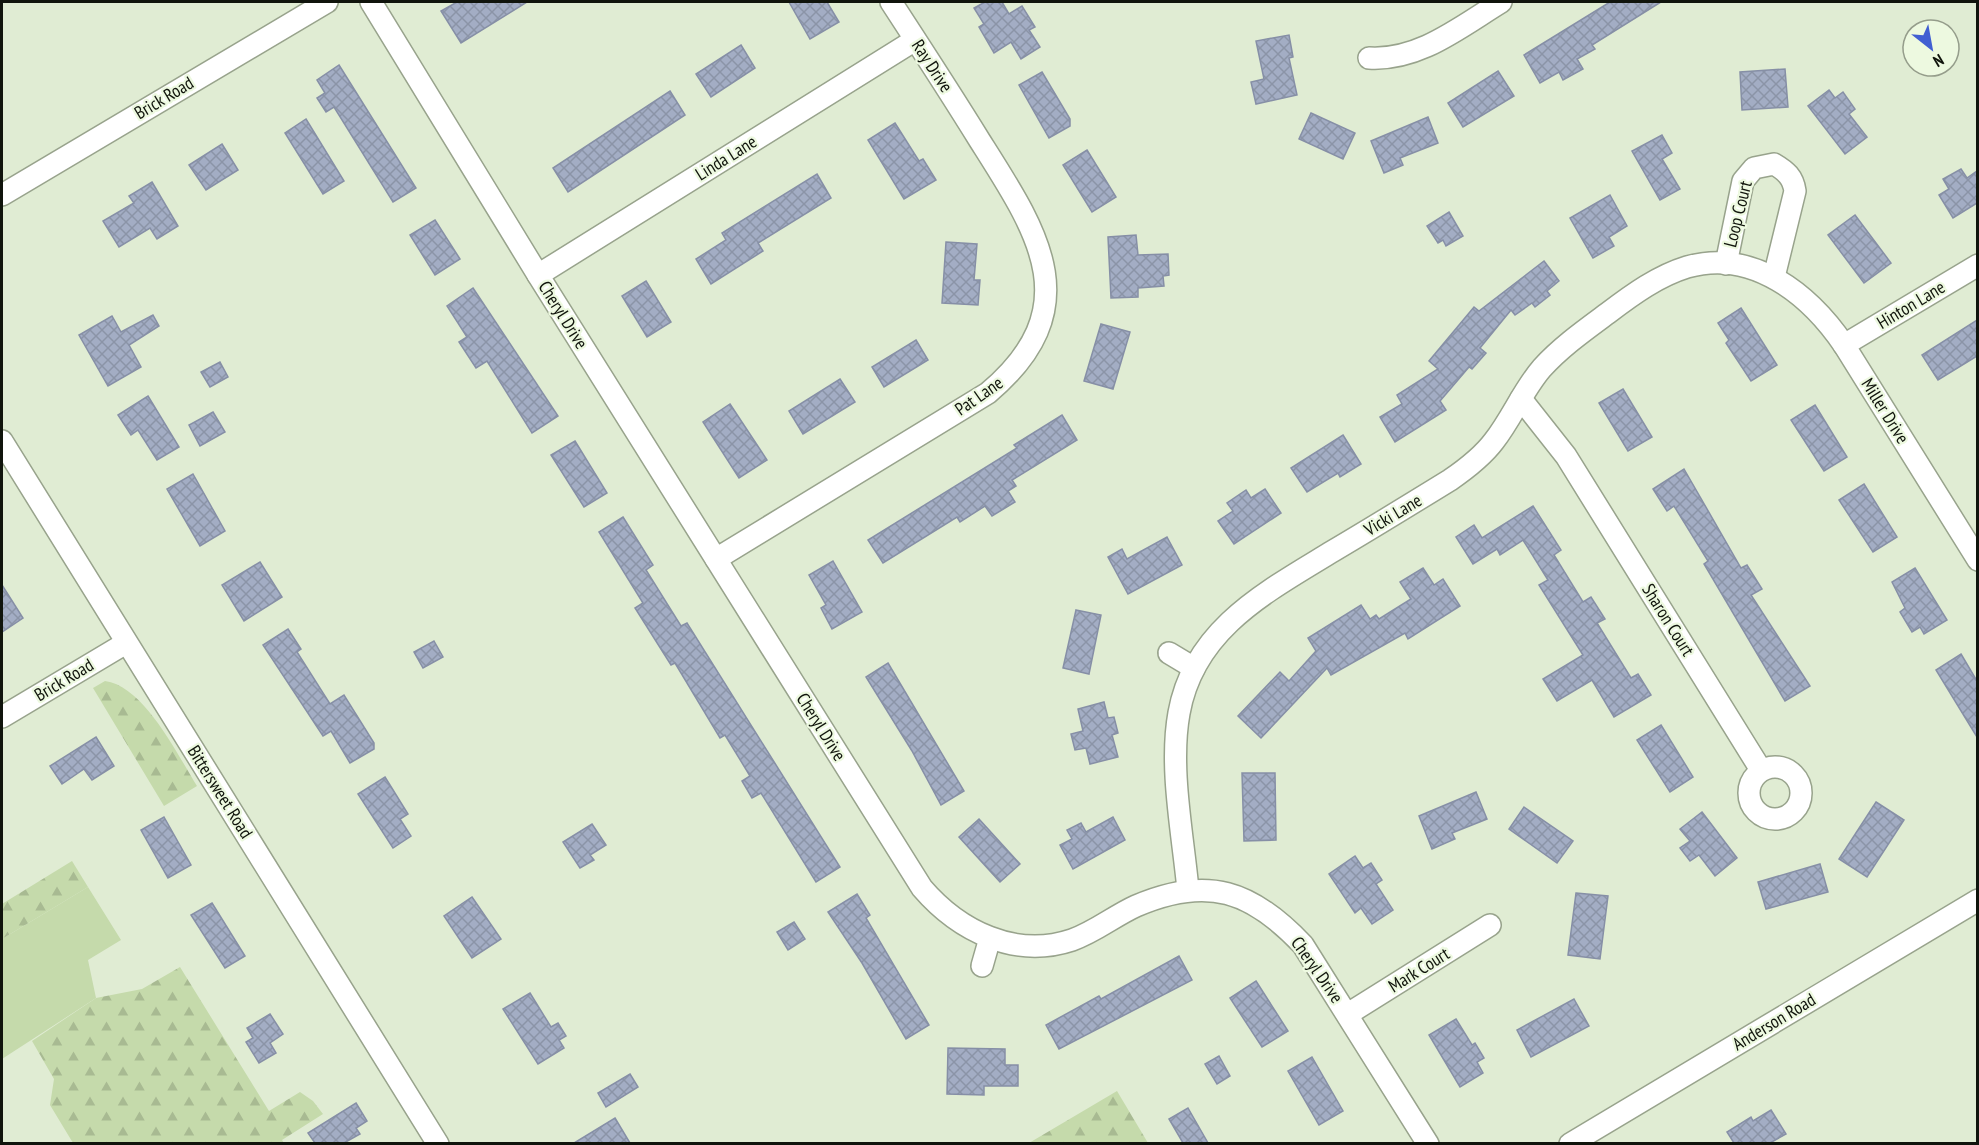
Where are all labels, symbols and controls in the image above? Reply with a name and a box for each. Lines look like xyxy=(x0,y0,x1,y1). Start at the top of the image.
north arrow xyxy=(1901,18,1961,78)
street label: Ray Drive xyxy=(907,35,958,97)
text: N xyxy=(1930,50,1948,72)
street label: Brick Road xyxy=(130,71,197,124)
street label: Linda Lane xyxy=(691,130,761,185)
street label: Loop Court xyxy=(1718,178,1757,249)
street label: Hinton Lane xyxy=(1872,275,1949,334)
street label: Cheryl Drive xyxy=(534,276,593,353)
street label: Pat Lane xyxy=(950,371,1007,420)
street label: Miller Drive xyxy=(1856,374,1914,448)
street label: Vicki Lane xyxy=(1359,488,1426,541)
street label: Sharon Court xyxy=(1637,579,1700,660)
street label: Brick Road xyxy=(30,653,97,706)
street label: Cheryl Drive xyxy=(792,688,851,765)
street label: Bittersweet Road xyxy=(183,741,258,842)
street label: Cheryl Drive xyxy=(1286,932,1349,1007)
street label: Mark Court xyxy=(1384,942,1454,997)
street label: Anderson Road xyxy=(1728,988,1819,1055)

